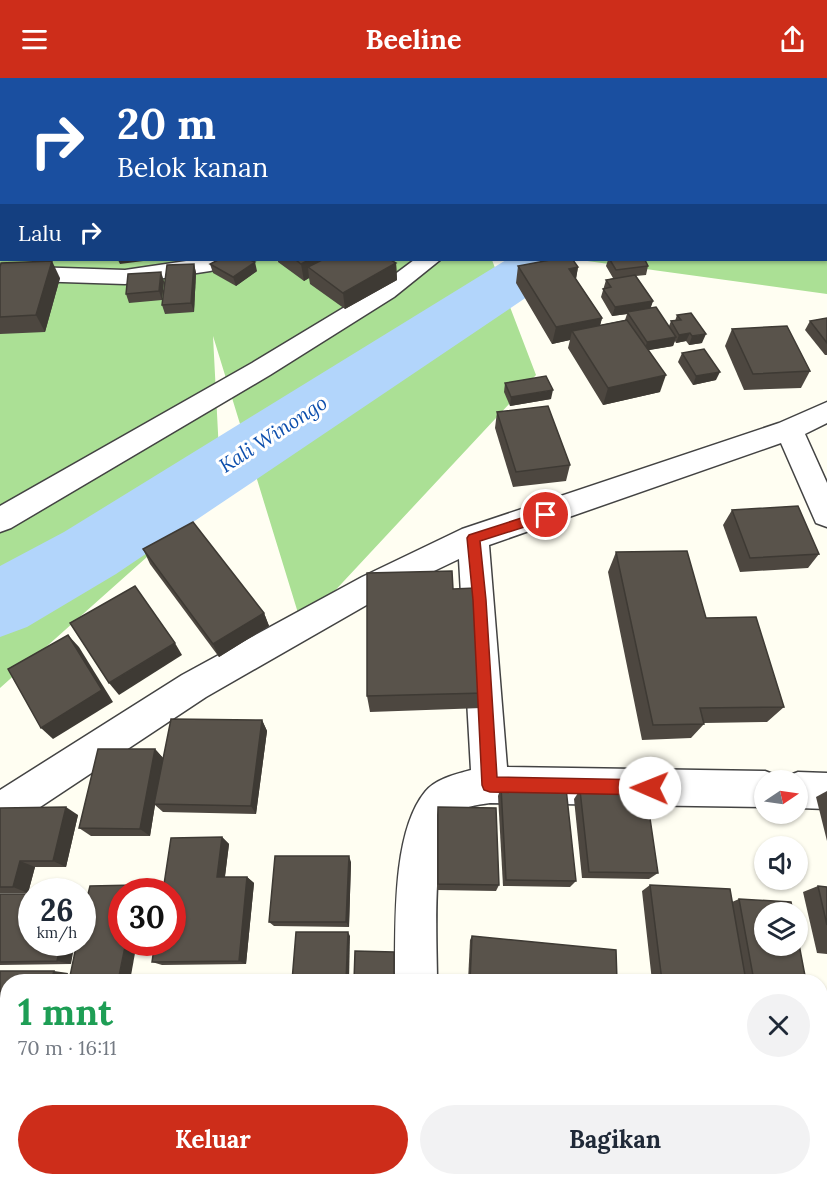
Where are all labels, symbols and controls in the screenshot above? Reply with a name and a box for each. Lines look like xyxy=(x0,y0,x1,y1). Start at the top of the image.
text: Beeline xyxy=(366,22,461,56)
icon: menu xyxy=(18,23,51,56)
icon: share xyxy=(776,23,809,56)
text: 20 m xyxy=(117,97,216,151)
icon: right xyxy=(18,102,96,180)
text: Belok kanan xyxy=(117,150,268,184)
icon: right xyxy=(74,216,107,249)
text: Lalu xyxy=(18,219,62,247)
water label: Kali Winongo xyxy=(214,389,331,478)
pin xyxy=(520,489,571,540)
icon: arrive xyxy=(529,498,562,531)
position arrow xyxy=(618,756,682,820)
north arrow xyxy=(754,770,808,824)
map controls xyxy=(754,770,808,956)
button: sound xyxy=(754,836,808,890)
speed limit sign: 30 xyxy=(108,878,186,956)
text: 26 xyxy=(40,891,74,929)
button: layers xyxy=(754,902,808,956)
text: km/h xyxy=(37,923,77,942)
text: 1 mnt xyxy=(18,989,113,1035)
button: close xyxy=(747,994,810,1057)
text: 70 m · 16:11 xyxy=(18,1035,117,1060)
button: Keluar xyxy=(18,1105,408,1174)
button: Bagikan xyxy=(420,1105,810,1174)

